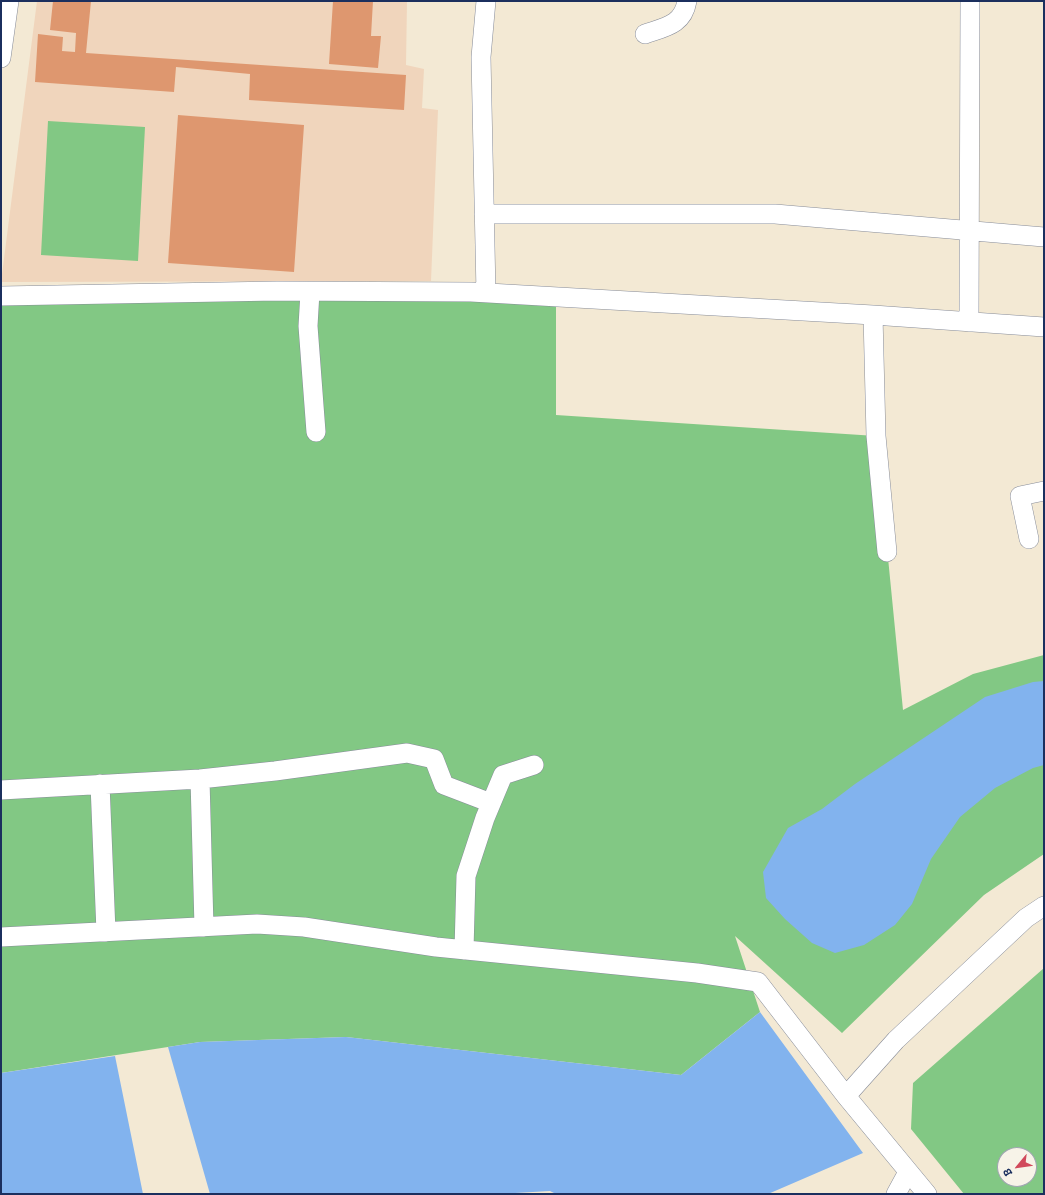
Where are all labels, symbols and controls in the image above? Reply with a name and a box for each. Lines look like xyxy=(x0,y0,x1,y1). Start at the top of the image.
north arrow xyxy=(997,1147,1037,1187)
text: B xyxy=(999,1166,1015,1179)

